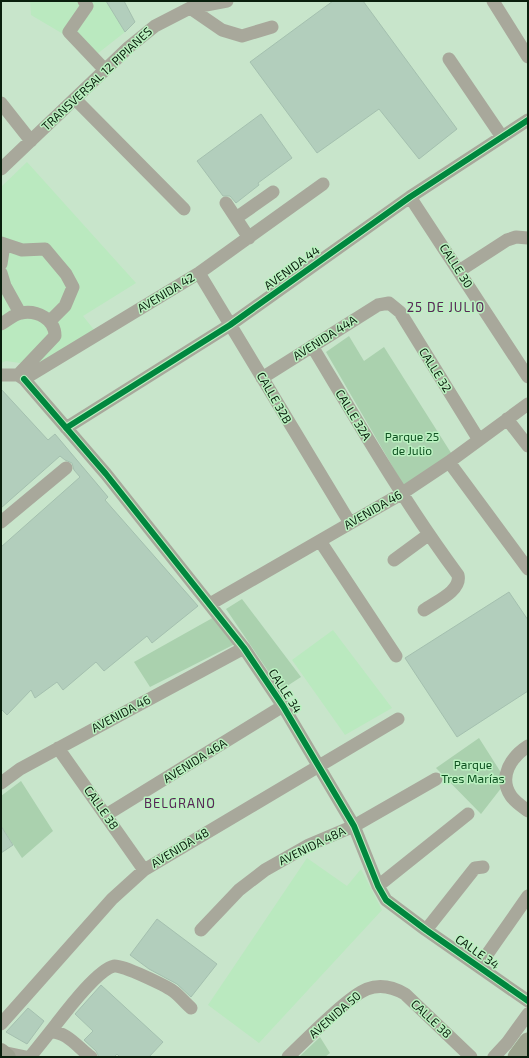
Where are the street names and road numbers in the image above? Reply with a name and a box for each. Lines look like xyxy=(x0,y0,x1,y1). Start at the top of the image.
street label: TRANSVERSAL 12 PIPIANES xyxy=(38,23,154,133)
street label: CALLE 30 xyxy=(437,241,476,290)
street label: AVENIDA 44 xyxy=(261,242,322,292)
street label: AVENIDA 42 xyxy=(134,269,197,315)
street label: AVENIDA 44A xyxy=(290,312,359,362)
street label: CALLE 32 xyxy=(417,345,455,394)
street label: CALLE 32B xyxy=(255,369,295,426)
street label: CALLE 32A xyxy=(333,386,375,443)
street label: AVENIDA 46 xyxy=(341,487,404,531)
street label: CALLE 34 xyxy=(266,666,305,715)
street label: AVENIDA 46 xyxy=(89,692,152,734)
street label: AVENIDA 46A xyxy=(160,735,229,785)
street label: CALLE 38 xyxy=(82,783,122,832)
street label: AVENIDA 48A xyxy=(276,823,348,867)
street label: AVENIDA 48 xyxy=(148,824,211,870)
street label: CALLE 34 xyxy=(453,931,502,971)
street label: AVENIDA 50 xyxy=(306,988,363,1041)
street label: CALLE 38 xyxy=(409,996,455,1040)

